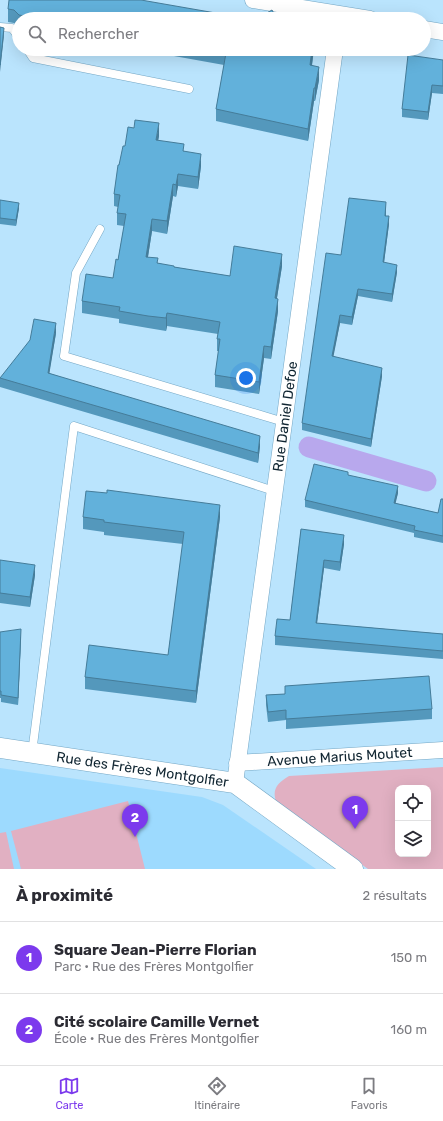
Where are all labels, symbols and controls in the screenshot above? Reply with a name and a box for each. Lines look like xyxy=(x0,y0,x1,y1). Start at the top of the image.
search box xyxy=(12,12,431,56)
icon: search xyxy=(26,23,48,45)
text: Rechercher xyxy=(58,25,139,43)
street label: Rue Daniel Defoe xyxy=(269,360,301,473)
your location xyxy=(236,368,256,388)
street label: Avenue Marius Moutet xyxy=(267,744,413,770)
street label: Rue des Frères Montgolfier xyxy=(55,748,230,791)
map controls xyxy=(395,785,431,857)
button: locate xyxy=(395,785,431,821)
pin: 1 xyxy=(342,796,368,829)
pin: 2 xyxy=(122,804,148,837)
button: layers xyxy=(395,821,431,857)
text: À proximité xyxy=(16,885,113,905)
text: 2 résultats xyxy=(363,888,427,903)
text: Square Jean-Pierre Florian xyxy=(54,941,257,959)
text: 1 xyxy=(26,950,32,965)
text: 150 m xyxy=(391,950,427,965)
text: Parc · Rue des Frères Montgolfier xyxy=(54,959,253,974)
text: Cité scolaire Camille Vernet xyxy=(54,1013,259,1031)
text: 2 xyxy=(25,1022,33,1037)
text: 160 m xyxy=(391,1022,427,1037)
text: École · Rue des Frères Montgolfier xyxy=(54,1031,259,1046)
tab: Carte xyxy=(55,1075,83,1112)
tab: Itinéraire xyxy=(194,1075,240,1112)
tab: Favoris xyxy=(351,1075,388,1112)

